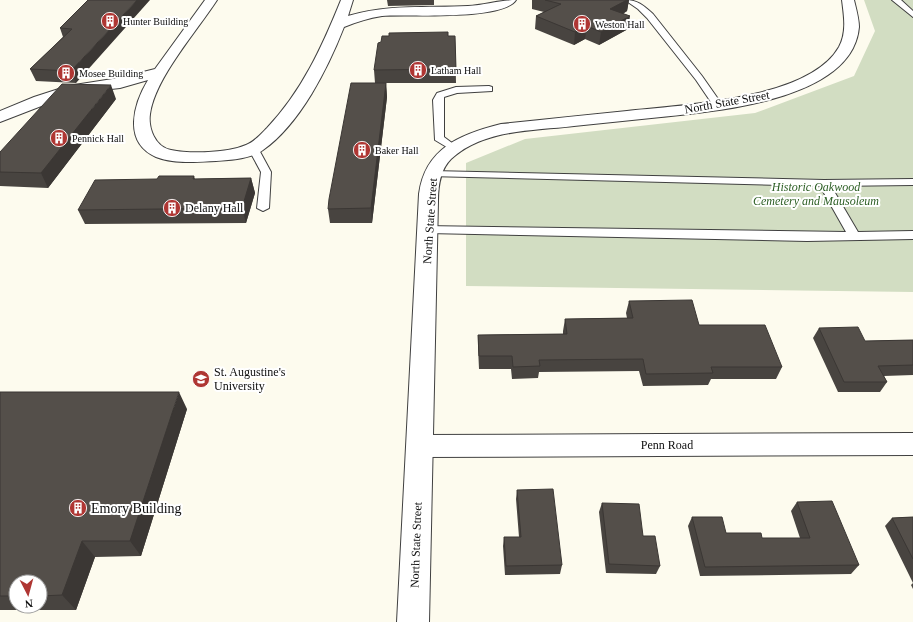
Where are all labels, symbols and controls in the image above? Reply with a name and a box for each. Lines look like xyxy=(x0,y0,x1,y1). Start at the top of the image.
building icon: Hunter Building xyxy=(100,11,120,31)
building icon: Weston Hall xyxy=(572,14,592,34)
place label: Hunter Building xyxy=(123,16,188,27)
place label: Weston Hall xyxy=(595,19,645,30)
building icon: Latham Hall xyxy=(408,60,428,80)
building icon: Mosee Building xyxy=(56,63,76,83)
place label: Latham Hall xyxy=(431,65,481,76)
place label: Mosee Building xyxy=(79,68,143,79)
street label: North State Street xyxy=(683,88,771,116)
building icon: Pennick Hall xyxy=(49,128,69,148)
place label: Pennick Hall xyxy=(72,133,124,144)
building icon: Baker Hall xyxy=(352,140,372,160)
place label: Baker Hall xyxy=(375,145,419,156)
street label: North State Street xyxy=(420,177,440,264)
park label: Historic Oakwood Cemetery and Mausoleum xyxy=(753,180,879,208)
building icon: Delany Hall xyxy=(162,198,182,218)
place label: Delany Hall xyxy=(185,201,244,215)
place label: St. Augustine's University xyxy=(214,365,286,393)
school or university icon: St. Augustine's University xyxy=(191,369,211,389)
street label: Penn Road xyxy=(641,438,693,452)
building icon: Emory Building xyxy=(68,498,88,518)
place label: Emory Building xyxy=(91,501,182,516)
street label: North State Street xyxy=(408,501,425,588)
north arrow xyxy=(8,574,48,614)
text: N xyxy=(24,598,34,610)

